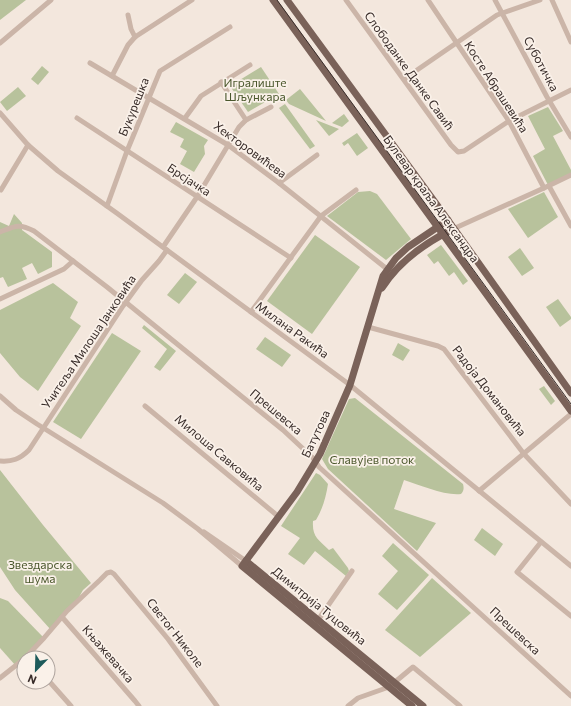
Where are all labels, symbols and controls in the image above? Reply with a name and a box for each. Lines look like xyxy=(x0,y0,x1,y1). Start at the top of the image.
street label: Слободанке Данке Савић xyxy=(362,8,458,133)
street label: Суботичка xyxy=(522,34,562,93)
street label: Косте Абрашевића xyxy=(462,38,532,135)
street label: Букурешка xyxy=(115,75,151,138)
park label: Игралиште Шљункара xyxy=(223,75,287,103)
street label: Хекторовићева xyxy=(212,118,290,180)
street label: Булевар краља Александра xyxy=(381,132,483,265)
street label: Брсјачка xyxy=(165,160,214,198)
street label: Учитеља Милоша Јанковића xyxy=(38,272,139,412)
street label: Милана Ракића xyxy=(253,298,332,360)
street label: Радоја Домановића xyxy=(450,342,530,438)
street label: Прешевска xyxy=(248,385,305,437)
street label: Батутова xyxy=(298,408,332,460)
street label: Милоша Савковића xyxy=(172,411,267,493)
park label: Славујев поток xyxy=(329,452,415,466)
park label: Звездарска шума xyxy=(8,557,72,585)
street label: Димитрија Туцовића xyxy=(270,563,369,647)
street label: Светог Николе xyxy=(145,595,207,670)
street label: Прешевска xyxy=(488,603,544,657)
street label: Књажевачка xyxy=(80,622,137,685)
north arrow xyxy=(16,650,56,690)
text: N xyxy=(26,672,38,687)

